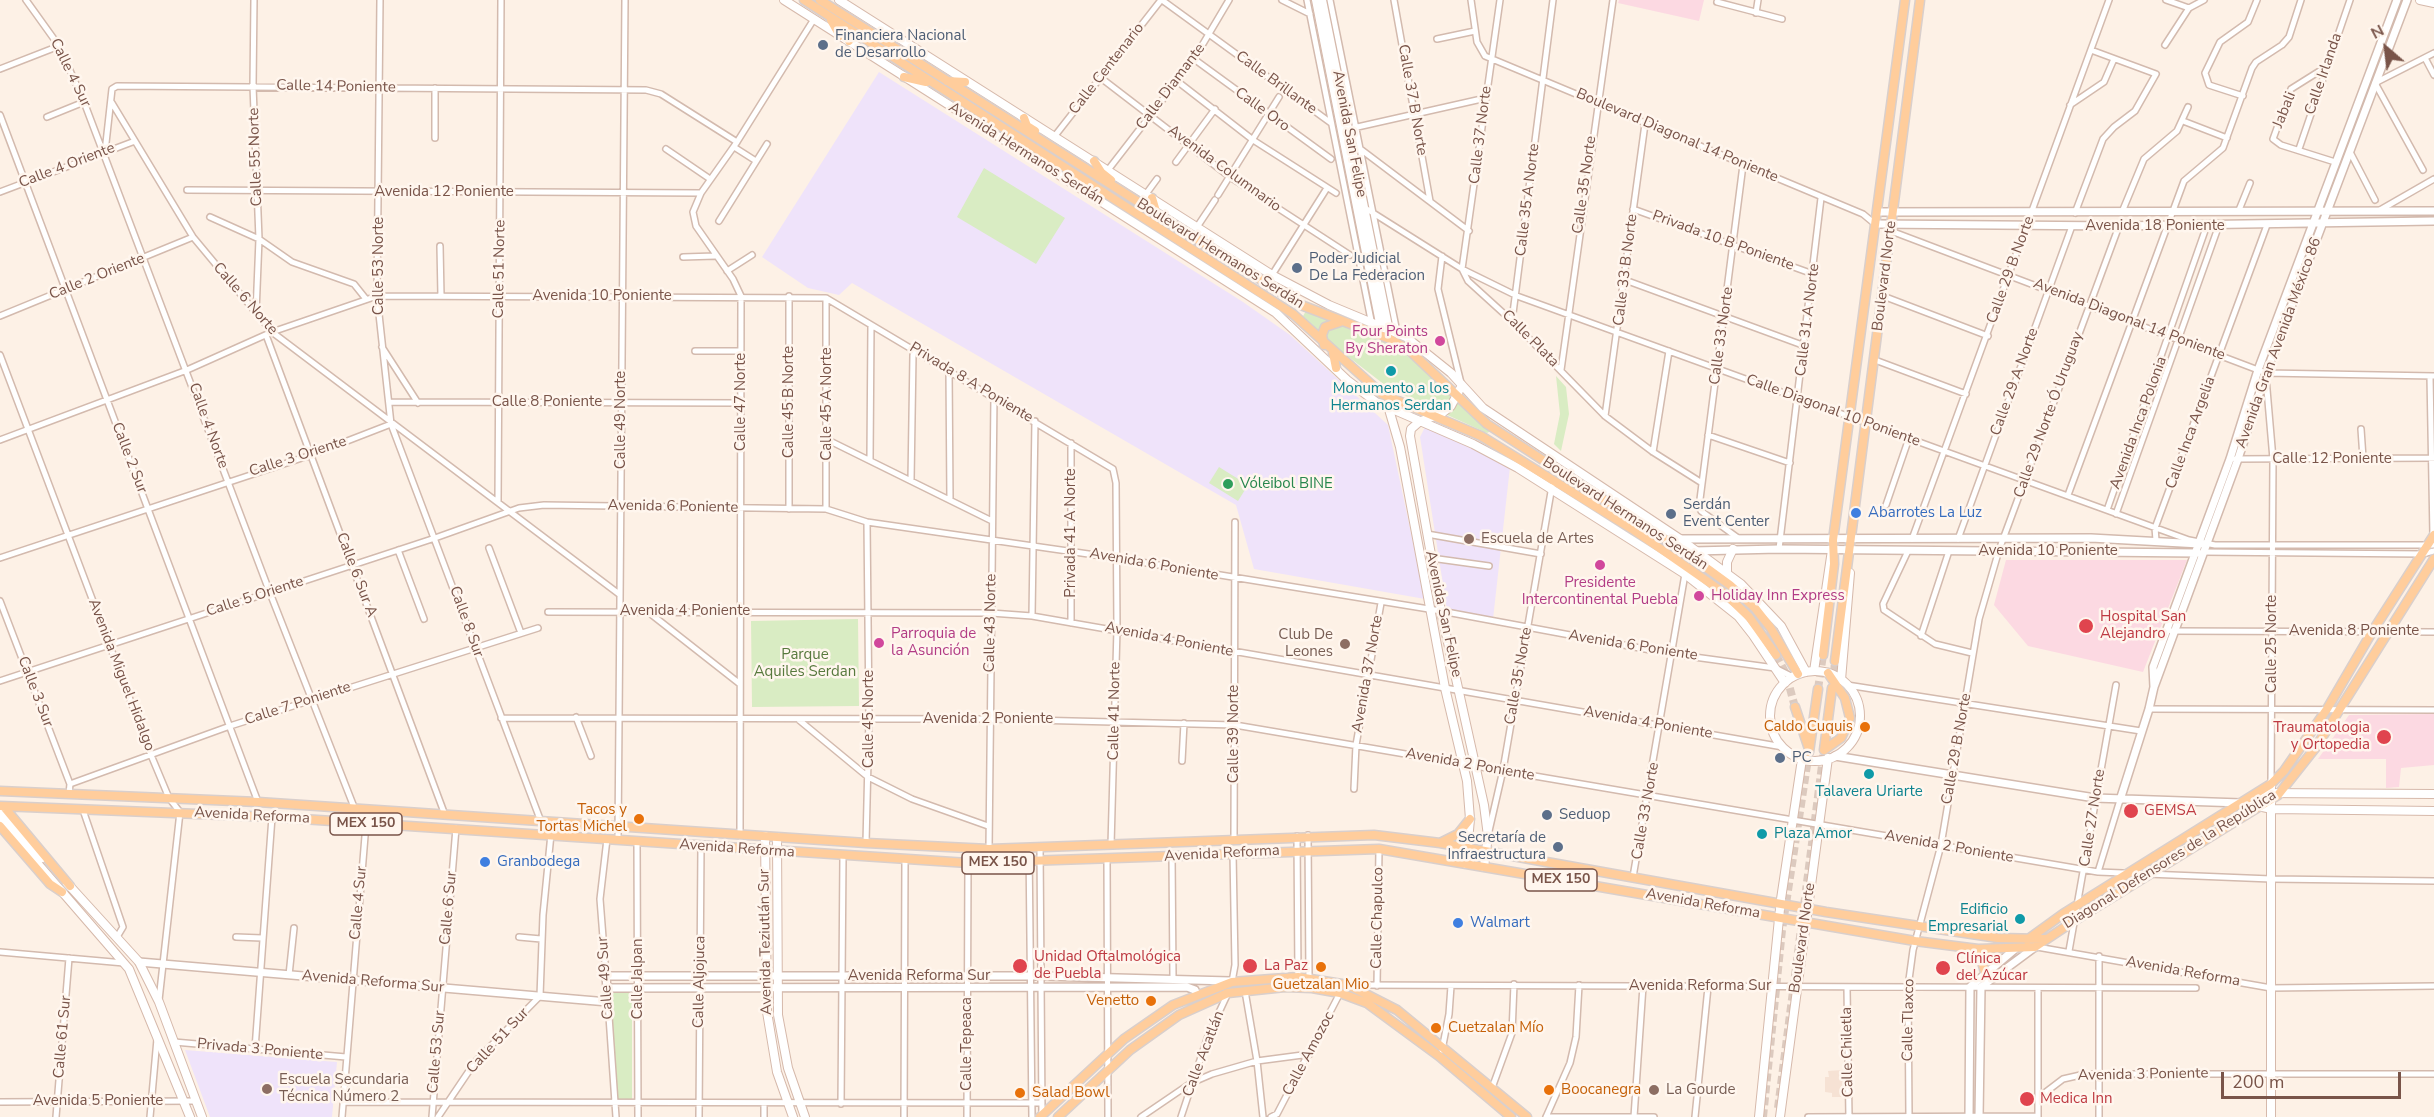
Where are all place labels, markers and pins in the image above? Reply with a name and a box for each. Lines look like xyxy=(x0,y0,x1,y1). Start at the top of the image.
place label: Financiera Nacional de Desarrollo xyxy=(835,27,966,62)
marker: Financiera Nacional de Desarrollo xyxy=(816,38,830,52)
place label: Poder Judicial De La Federacion xyxy=(1309,250,1425,285)
marker: Poder Judicial De La Federacion xyxy=(1290,261,1304,275)
place label: Four Points By Sheraton xyxy=(1345,323,1428,358)
marker: Four Points By Sheraton xyxy=(1433,334,1447,348)
marker: Monumento a los Hermanos Serdan xyxy=(1384,364,1398,378)
place label: Monumento a los Hermanos Serdan xyxy=(1330,380,1452,415)
place label: Vóleibol BINE xyxy=(1240,475,1333,493)
marker: Vóleibol BINE xyxy=(1221,477,1235,491)
place label: Serdán Event Center xyxy=(1683,496,1769,531)
place label: Abarrotes La Luz xyxy=(1868,504,1982,522)
marker: Abarrotes La Luz xyxy=(1849,506,1863,520)
marker: Serdán Event Center xyxy=(1664,507,1678,521)
place label: Escuela de Artes xyxy=(1481,530,1594,548)
marker: Escuela de Artes xyxy=(1462,532,1476,546)
marker: Presidente Intercontinental Puebla xyxy=(1593,558,1607,572)
place label: Presidente Intercontinental Puebla xyxy=(1522,574,1678,609)
place label: Holiday Inn Express xyxy=(1711,587,1845,605)
marker: Holiday Inn Express xyxy=(1692,589,1706,603)
place label: Hospital San Alejandro xyxy=(2100,608,2186,643)
marker: Hospital San Alejandro xyxy=(2077,617,2095,635)
place label: Parroquia de la Asunción xyxy=(891,625,976,660)
place label: Club De Leones xyxy=(1278,626,1333,661)
marker: Parroquia de la Asunción xyxy=(872,636,886,650)
marker: Club De Leones xyxy=(1338,637,1352,651)
place label: Caldo Cuquis xyxy=(1764,718,1853,736)
place label: Traumatologia y Ortopedia xyxy=(2273,719,2370,754)
marker: Caldo Cuquis xyxy=(1858,720,1872,734)
marker: Traumatologia y Ortopedia xyxy=(2375,728,2393,746)
place label: PC xyxy=(1792,749,1811,767)
marker: PC xyxy=(1773,751,1787,765)
marker: Talavera Uriarte xyxy=(1862,767,1876,781)
place label: Talavera Uriarte xyxy=(1815,783,1923,801)
place label: Tacos y Tortas Michel xyxy=(537,801,627,836)
marker: GEMSA xyxy=(2122,802,2140,820)
place label: GEMSA xyxy=(2144,802,2197,820)
place label: Seduop xyxy=(1559,806,1610,824)
marker: Seduop xyxy=(1540,808,1554,822)
marker: Tacos y Tortas Michel xyxy=(632,812,646,826)
place label: Plaza Amor xyxy=(1774,825,1852,843)
marker: Plaza Amor xyxy=(1755,827,1769,841)
place label: Secretaría de Infraestructura xyxy=(1447,829,1546,864)
marker: Secretaría de Infraestructura xyxy=(1551,840,1565,854)
place label: Granbodega xyxy=(497,853,580,871)
marker: Granbodega xyxy=(478,855,492,869)
place label: Edificio Empresarial xyxy=(1928,901,2008,936)
marker: Edificio Empresarial xyxy=(2013,912,2027,926)
place label: Walmart xyxy=(1470,914,1530,932)
marker: Walmart xyxy=(1451,916,1465,930)
place label: Unidad Oftalmológica de Puebla xyxy=(1034,948,1181,983)
place label: Clínica del Azúcar xyxy=(1956,950,2028,985)
marker: Unidad Oftalmológica de Puebla xyxy=(1011,957,1029,975)
marker: La Paz xyxy=(1241,957,1259,975)
place label: La Paz xyxy=(1264,957,1308,975)
marker: Clínica del Azúcar xyxy=(1934,959,1952,977)
marker: Guetzalan Mio xyxy=(1314,960,1328,974)
place label: Guetzalan Mio xyxy=(1273,976,1369,994)
place label: Venetto xyxy=(1087,992,1139,1010)
marker: Venetto xyxy=(1144,994,1158,1008)
place label: Cuetzalan Mío xyxy=(1448,1019,1544,1037)
marker: Cuetzalan Mío xyxy=(1429,1021,1443,1035)
place label: Escuela Secundaria Técnica Número 2 xyxy=(279,1071,409,1106)
place label: Boocanegra xyxy=(1561,1081,1641,1099)
place label: La Gourde xyxy=(1666,1081,1736,1099)
marker: Escuela Secundaria Técnica Número 2 xyxy=(260,1082,274,1096)
marker: Boocanegra xyxy=(1542,1083,1556,1097)
marker: La Gourde xyxy=(1647,1083,1661,1097)
place label: Salad Bowl xyxy=(1032,1084,1110,1102)
marker: Salad Bowl xyxy=(1013,1086,1027,1100)
marker: Medica Inn xyxy=(2018,1090,2036,1108)
place label: Medica Inn xyxy=(2040,1090,2113,1108)

